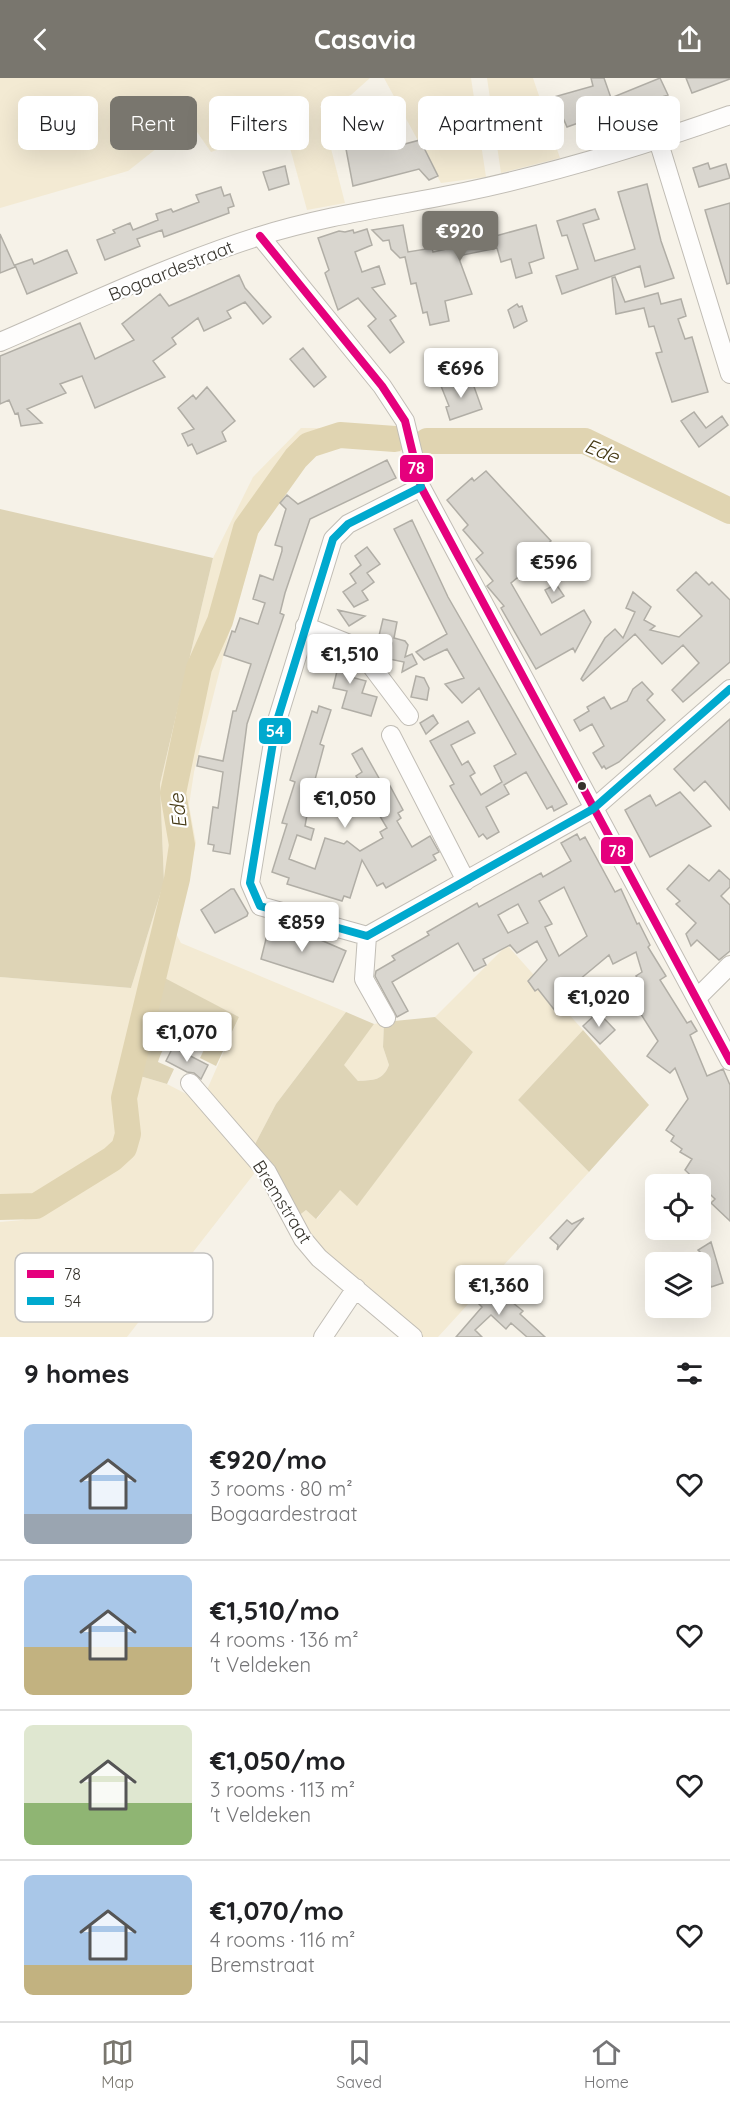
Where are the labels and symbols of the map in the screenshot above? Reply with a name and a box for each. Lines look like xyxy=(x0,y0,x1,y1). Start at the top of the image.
pin: €920 xyxy=(424,211,496,262)
street label: Bogaardestraat xyxy=(105,235,237,306)
pin: €696 xyxy=(425,348,497,399)
water label: Ede xyxy=(581,432,624,469)
line badge: 78 xyxy=(399,454,434,483)
text: 78 xyxy=(407,458,425,478)
pin: €596 xyxy=(518,542,590,593)
pin: €1,510 xyxy=(301,634,399,685)
line badge: 54 xyxy=(258,717,292,745)
text: 54 xyxy=(266,721,285,741)
pin: €1,050 xyxy=(296,778,394,829)
unlabelled marker xyxy=(576,780,588,792)
water label: Ede xyxy=(163,792,192,830)
line badge: 78 xyxy=(600,836,634,865)
text: 78 xyxy=(608,841,626,861)
pin: €859 xyxy=(266,902,338,953)
pin: €1,020 xyxy=(550,977,648,1028)
pin: €1,070 xyxy=(138,1012,236,1063)
street label: Bremstraat xyxy=(248,1156,317,1248)
legend xyxy=(15,1253,213,1322)
text: 78 xyxy=(64,1264,81,1284)
pin: €1,360 xyxy=(450,1265,548,1316)
text: 54 xyxy=(64,1291,81,1311)

